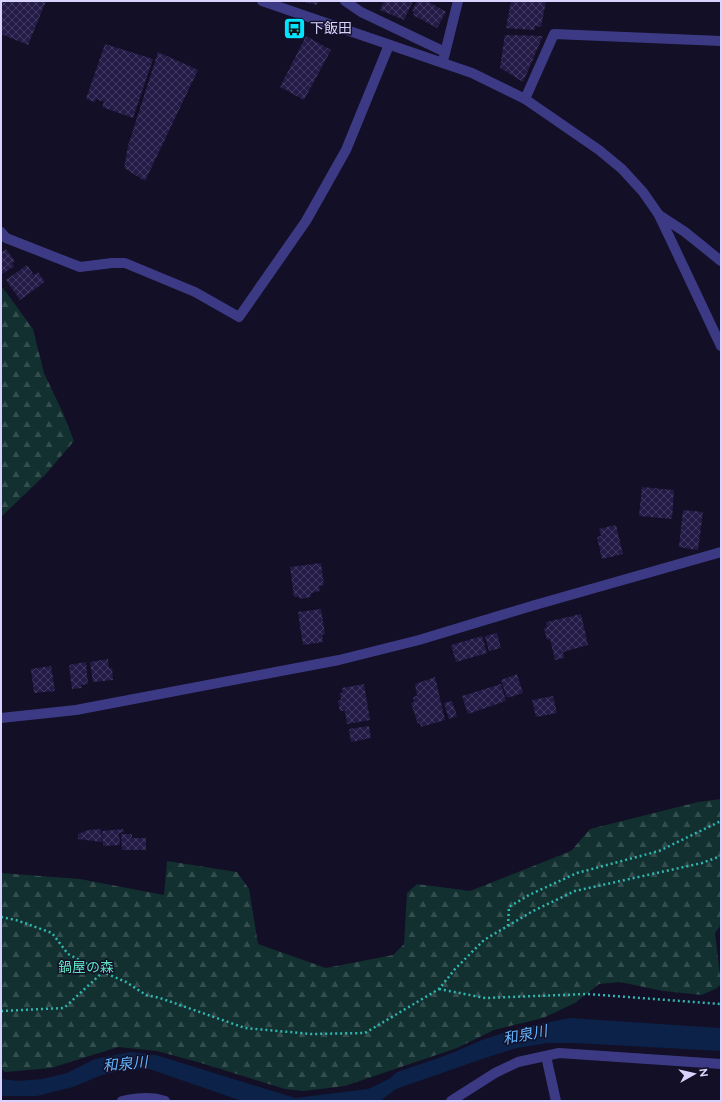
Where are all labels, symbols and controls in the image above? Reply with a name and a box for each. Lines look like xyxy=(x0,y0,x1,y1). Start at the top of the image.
bus stop icon: 下飯田 xyxy=(281,15,307,41)
place label: 下飯田 xyxy=(310,20,352,36)
park label: 鍋屋の森 xyxy=(58,959,114,975)
water label: 和泉川 xyxy=(501,1021,551,1048)
water label: 和泉川 xyxy=(102,1053,150,1075)
north arrow xyxy=(674,1054,714,1094)
text: N xyxy=(696,1068,710,1078)

